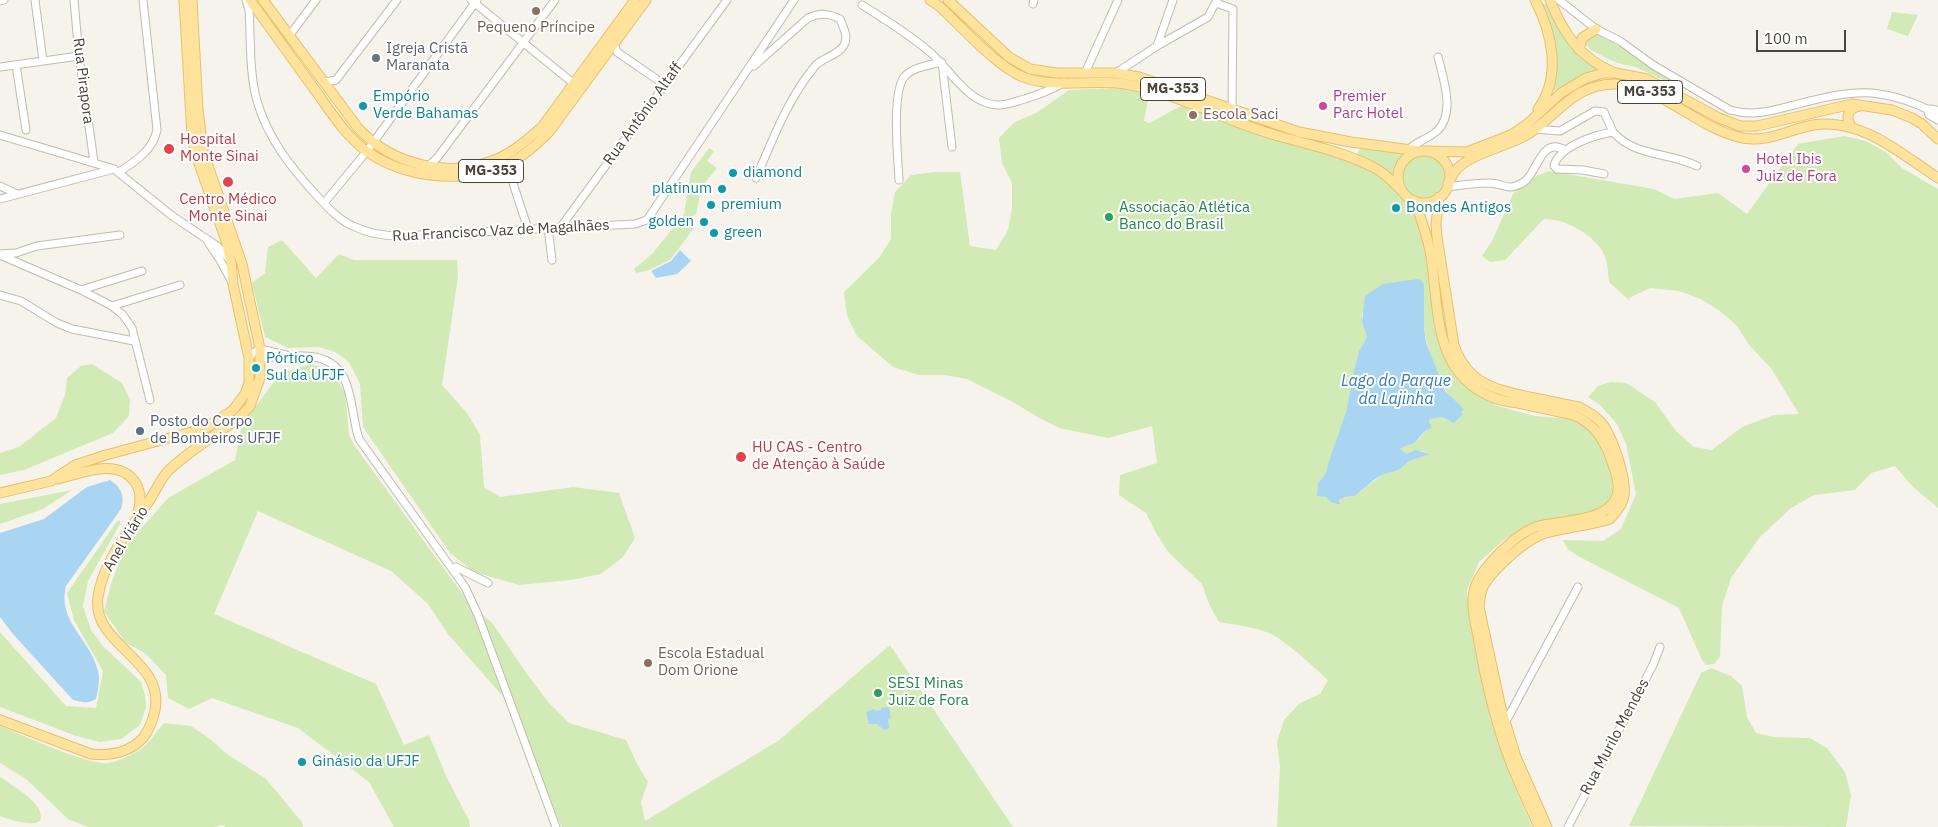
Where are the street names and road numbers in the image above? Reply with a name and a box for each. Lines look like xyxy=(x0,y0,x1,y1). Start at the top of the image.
street label: Rua Pirapora xyxy=(69,37,97,125)
street label: Rua Antônio Altaff xyxy=(600,59,686,169)
road number: MG-353 xyxy=(1140,78,1206,100)
road number: MG-353 xyxy=(1618,80,1682,104)
road number: MG-353 xyxy=(458,160,524,182)
street label: Rua Francisco Vaz de Magalhães xyxy=(392,216,610,246)
street label: Anel Viário xyxy=(100,503,152,575)
street label: Rua Murilo Mendes xyxy=(1577,676,1653,798)

